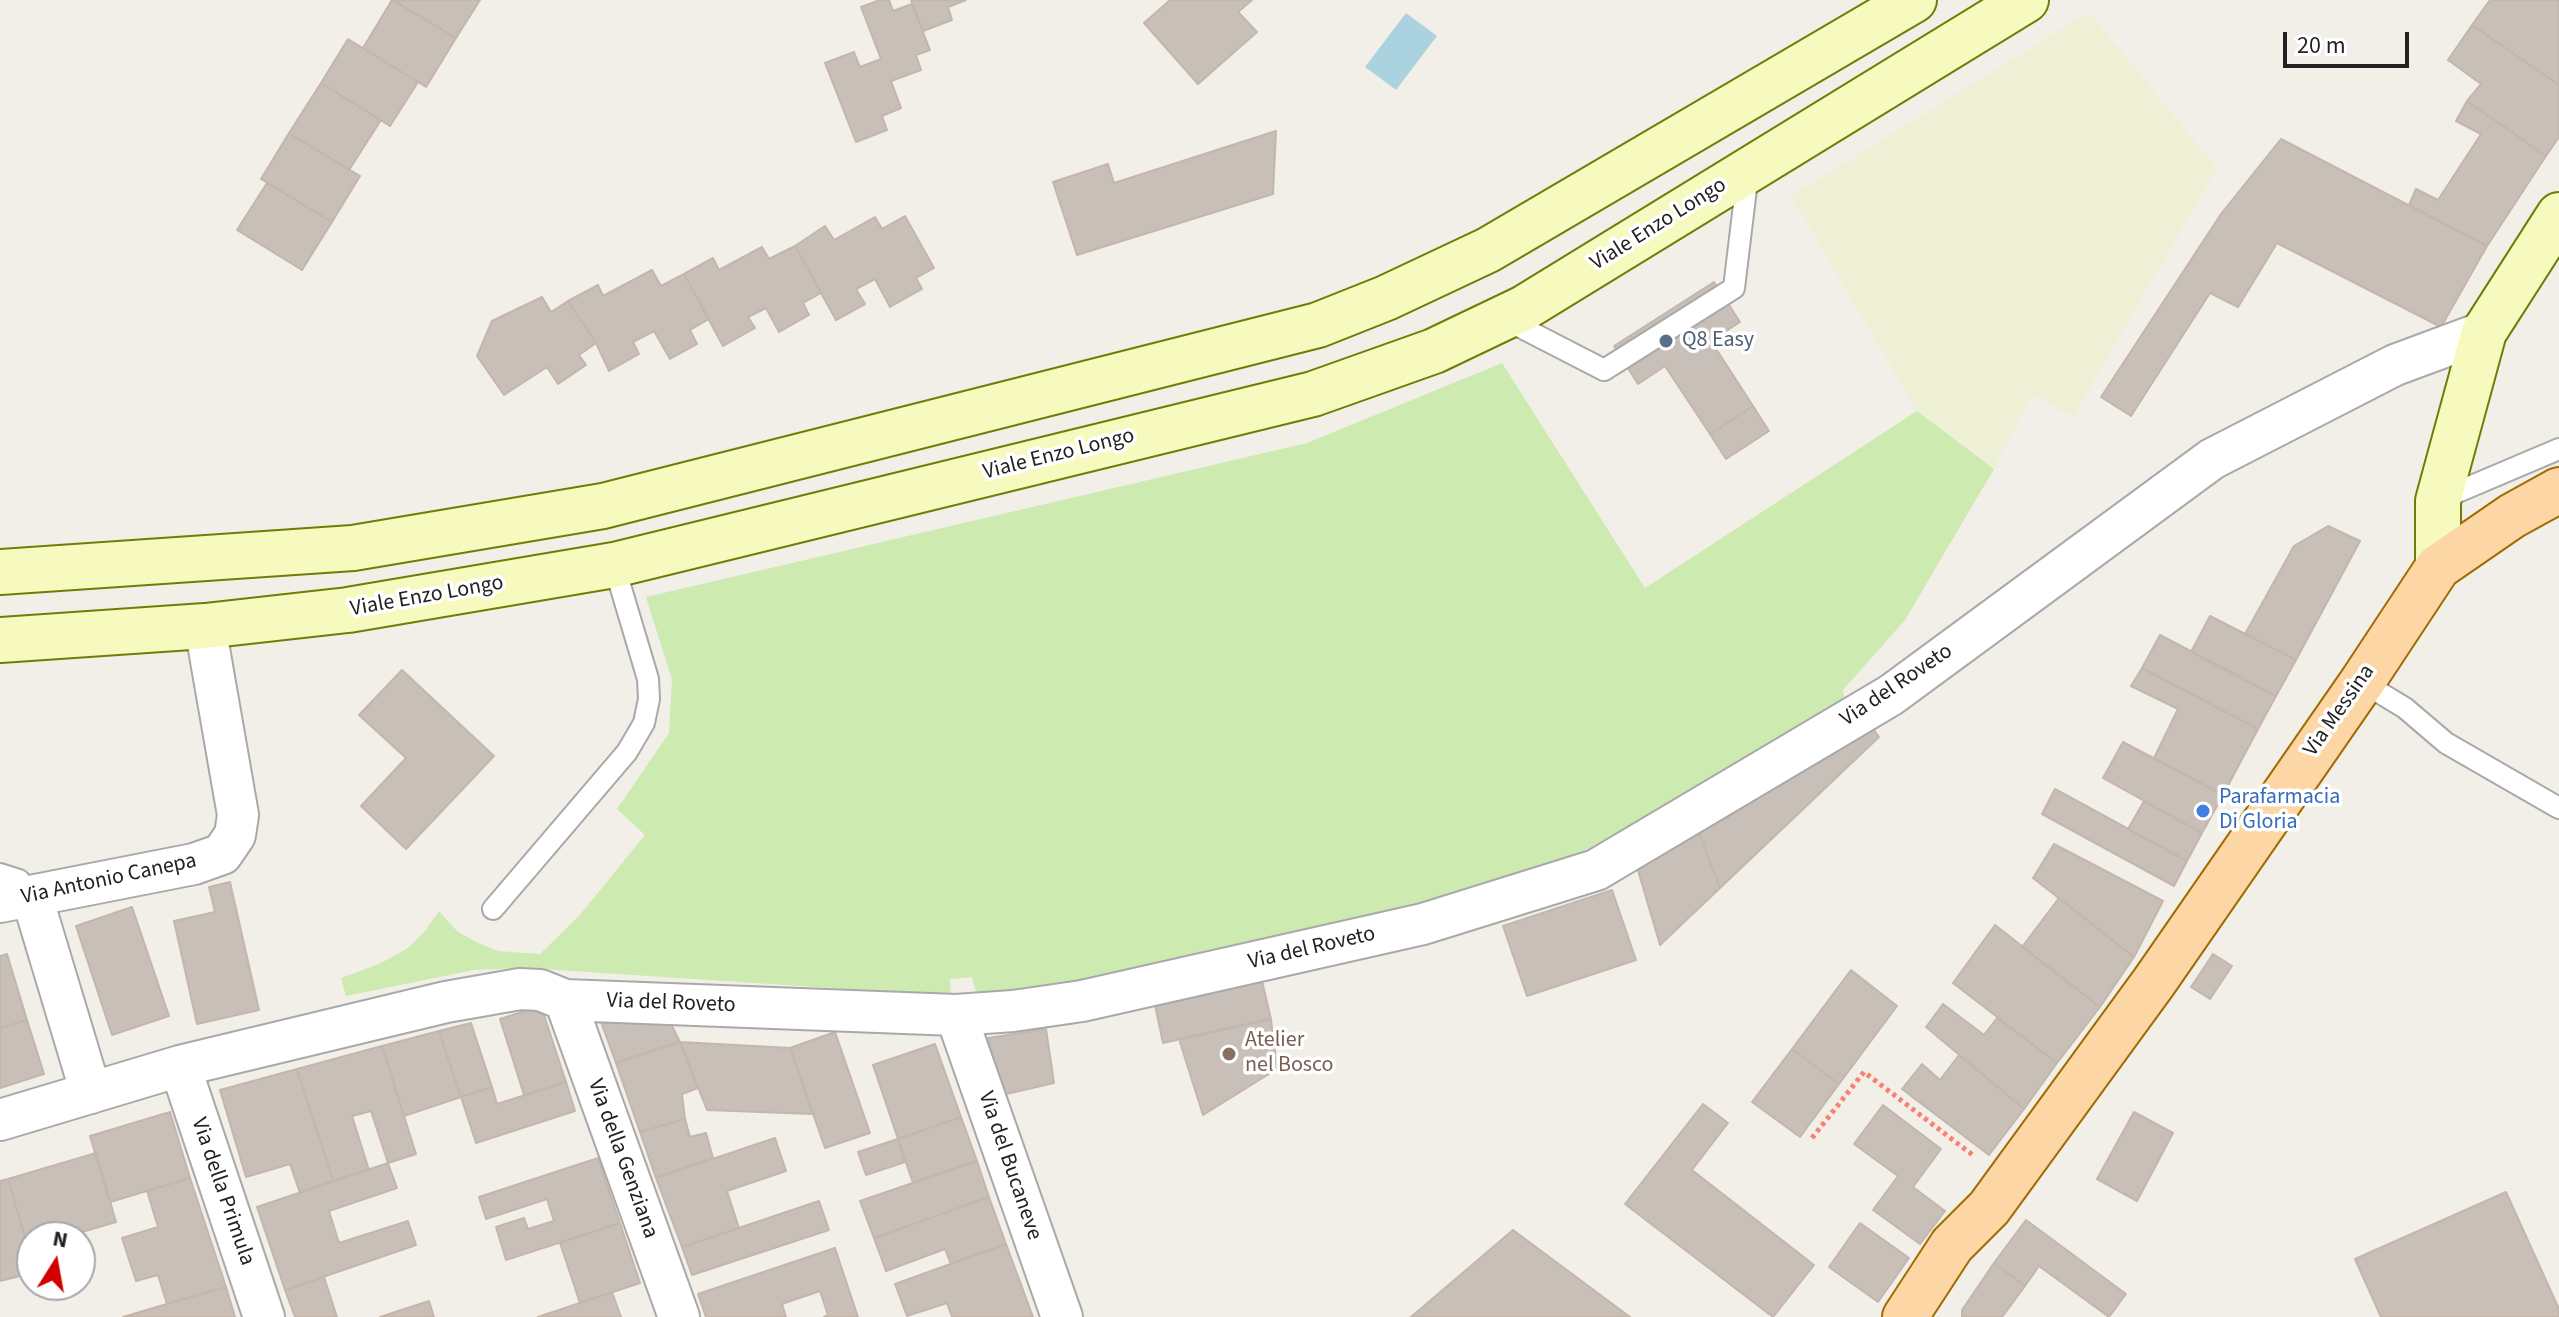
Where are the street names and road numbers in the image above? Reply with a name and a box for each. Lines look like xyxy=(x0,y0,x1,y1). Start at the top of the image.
street label: Viale Enzo Longo xyxy=(1586,173,1732,277)
street label: Viale Enzo Longo xyxy=(981,423,1137,487)
street label: Viale Enzo Longo xyxy=(348,571,506,623)
street label: Via del Roveto xyxy=(1836,639,1958,733)
street label: Via Messina xyxy=(2299,660,2381,762)
street label: Via Antonio Canepa xyxy=(19,849,199,911)
street label: Via del Roveto xyxy=(1246,922,1378,976)
street label: Via del Roveto xyxy=(606,989,736,1019)
street label: Via della Genziana xyxy=(581,1076,663,1242)
street label: Via del Bucaneve xyxy=(971,1088,1047,1244)
street label: Via della Primula xyxy=(184,1115,260,1269)

